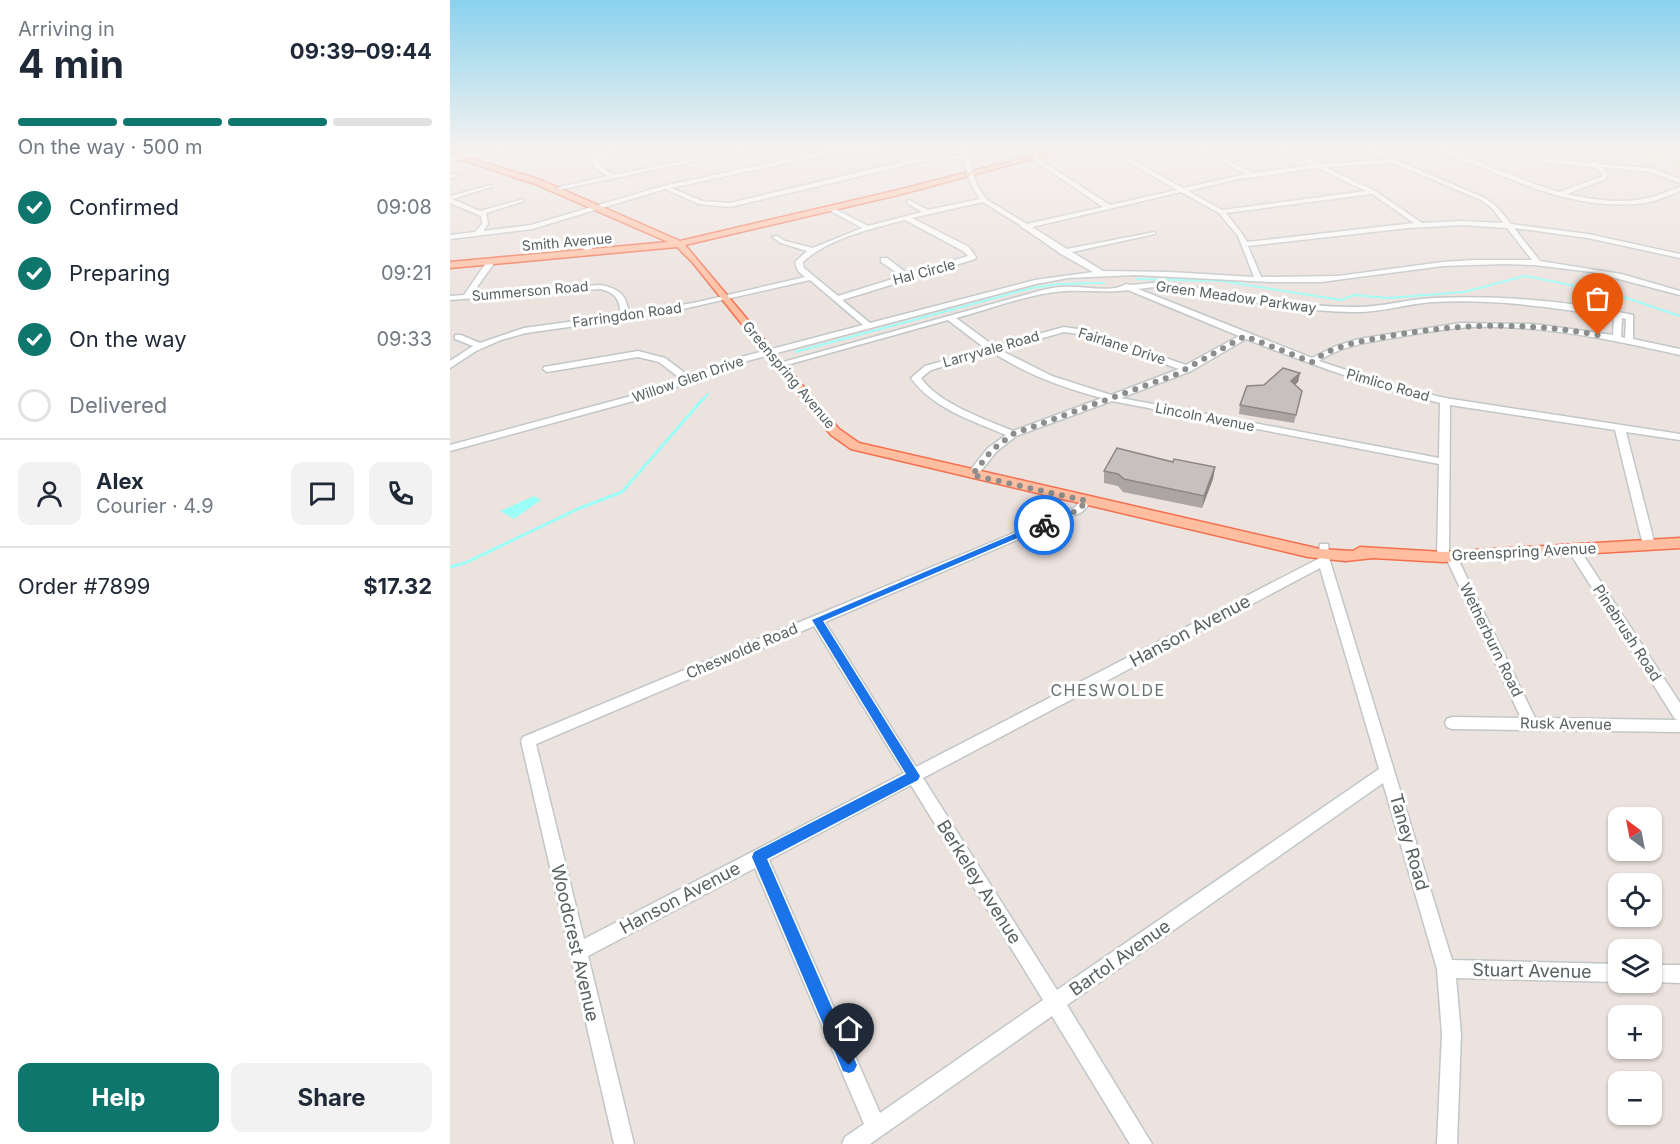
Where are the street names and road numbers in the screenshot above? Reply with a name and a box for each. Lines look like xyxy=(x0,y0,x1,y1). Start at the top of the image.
street label: Smith Avenue xyxy=(521,229,613,254)
street label: Hal Circle xyxy=(891,255,957,288)
street label: Summerson Road xyxy=(471,277,589,304)
street label: Green Meadow Parkway xyxy=(1155,277,1318,316)
street label: Farringdon Road xyxy=(571,298,683,331)
street label: Greenspring Avenue xyxy=(740,318,839,432)
street label: Fairlane Drive xyxy=(1076,323,1168,368)
street label: Larryvale Road xyxy=(941,327,1041,370)
street label: Willow Glen Drive xyxy=(630,352,746,406)
street label: Pimlico Road xyxy=(1345,365,1432,404)
street label: Lincoln Avenue xyxy=(1154,399,1256,434)
street label: Greenspring Avenue xyxy=(1451,538,1597,565)
street label: Wetherburn Road xyxy=(1456,580,1527,700)
street label: Pinebrush Road xyxy=(1589,581,1666,685)
street label: Hanson Avenue xyxy=(1126,590,1254,671)
street label: Cheswolde Road xyxy=(683,618,800,683)
street label: Rusk Avenue xyxy=(1520,713,1612,734)
street label: Taney Road xyxy=(1386,791,1433,893)
street label: Berkeley Avenue xyxy=(933,816,1026,948)
street label: Hanson Avenue xyxy=(616,857,744,938)
street label: Woodcrest Avenue xyxy=(547,862,604,1023)
street label: Bartol Avenue xyxy=(1065,915,1174,1000)
street label: Stuart Avenue xyxy=(1472,959,1592,982)

